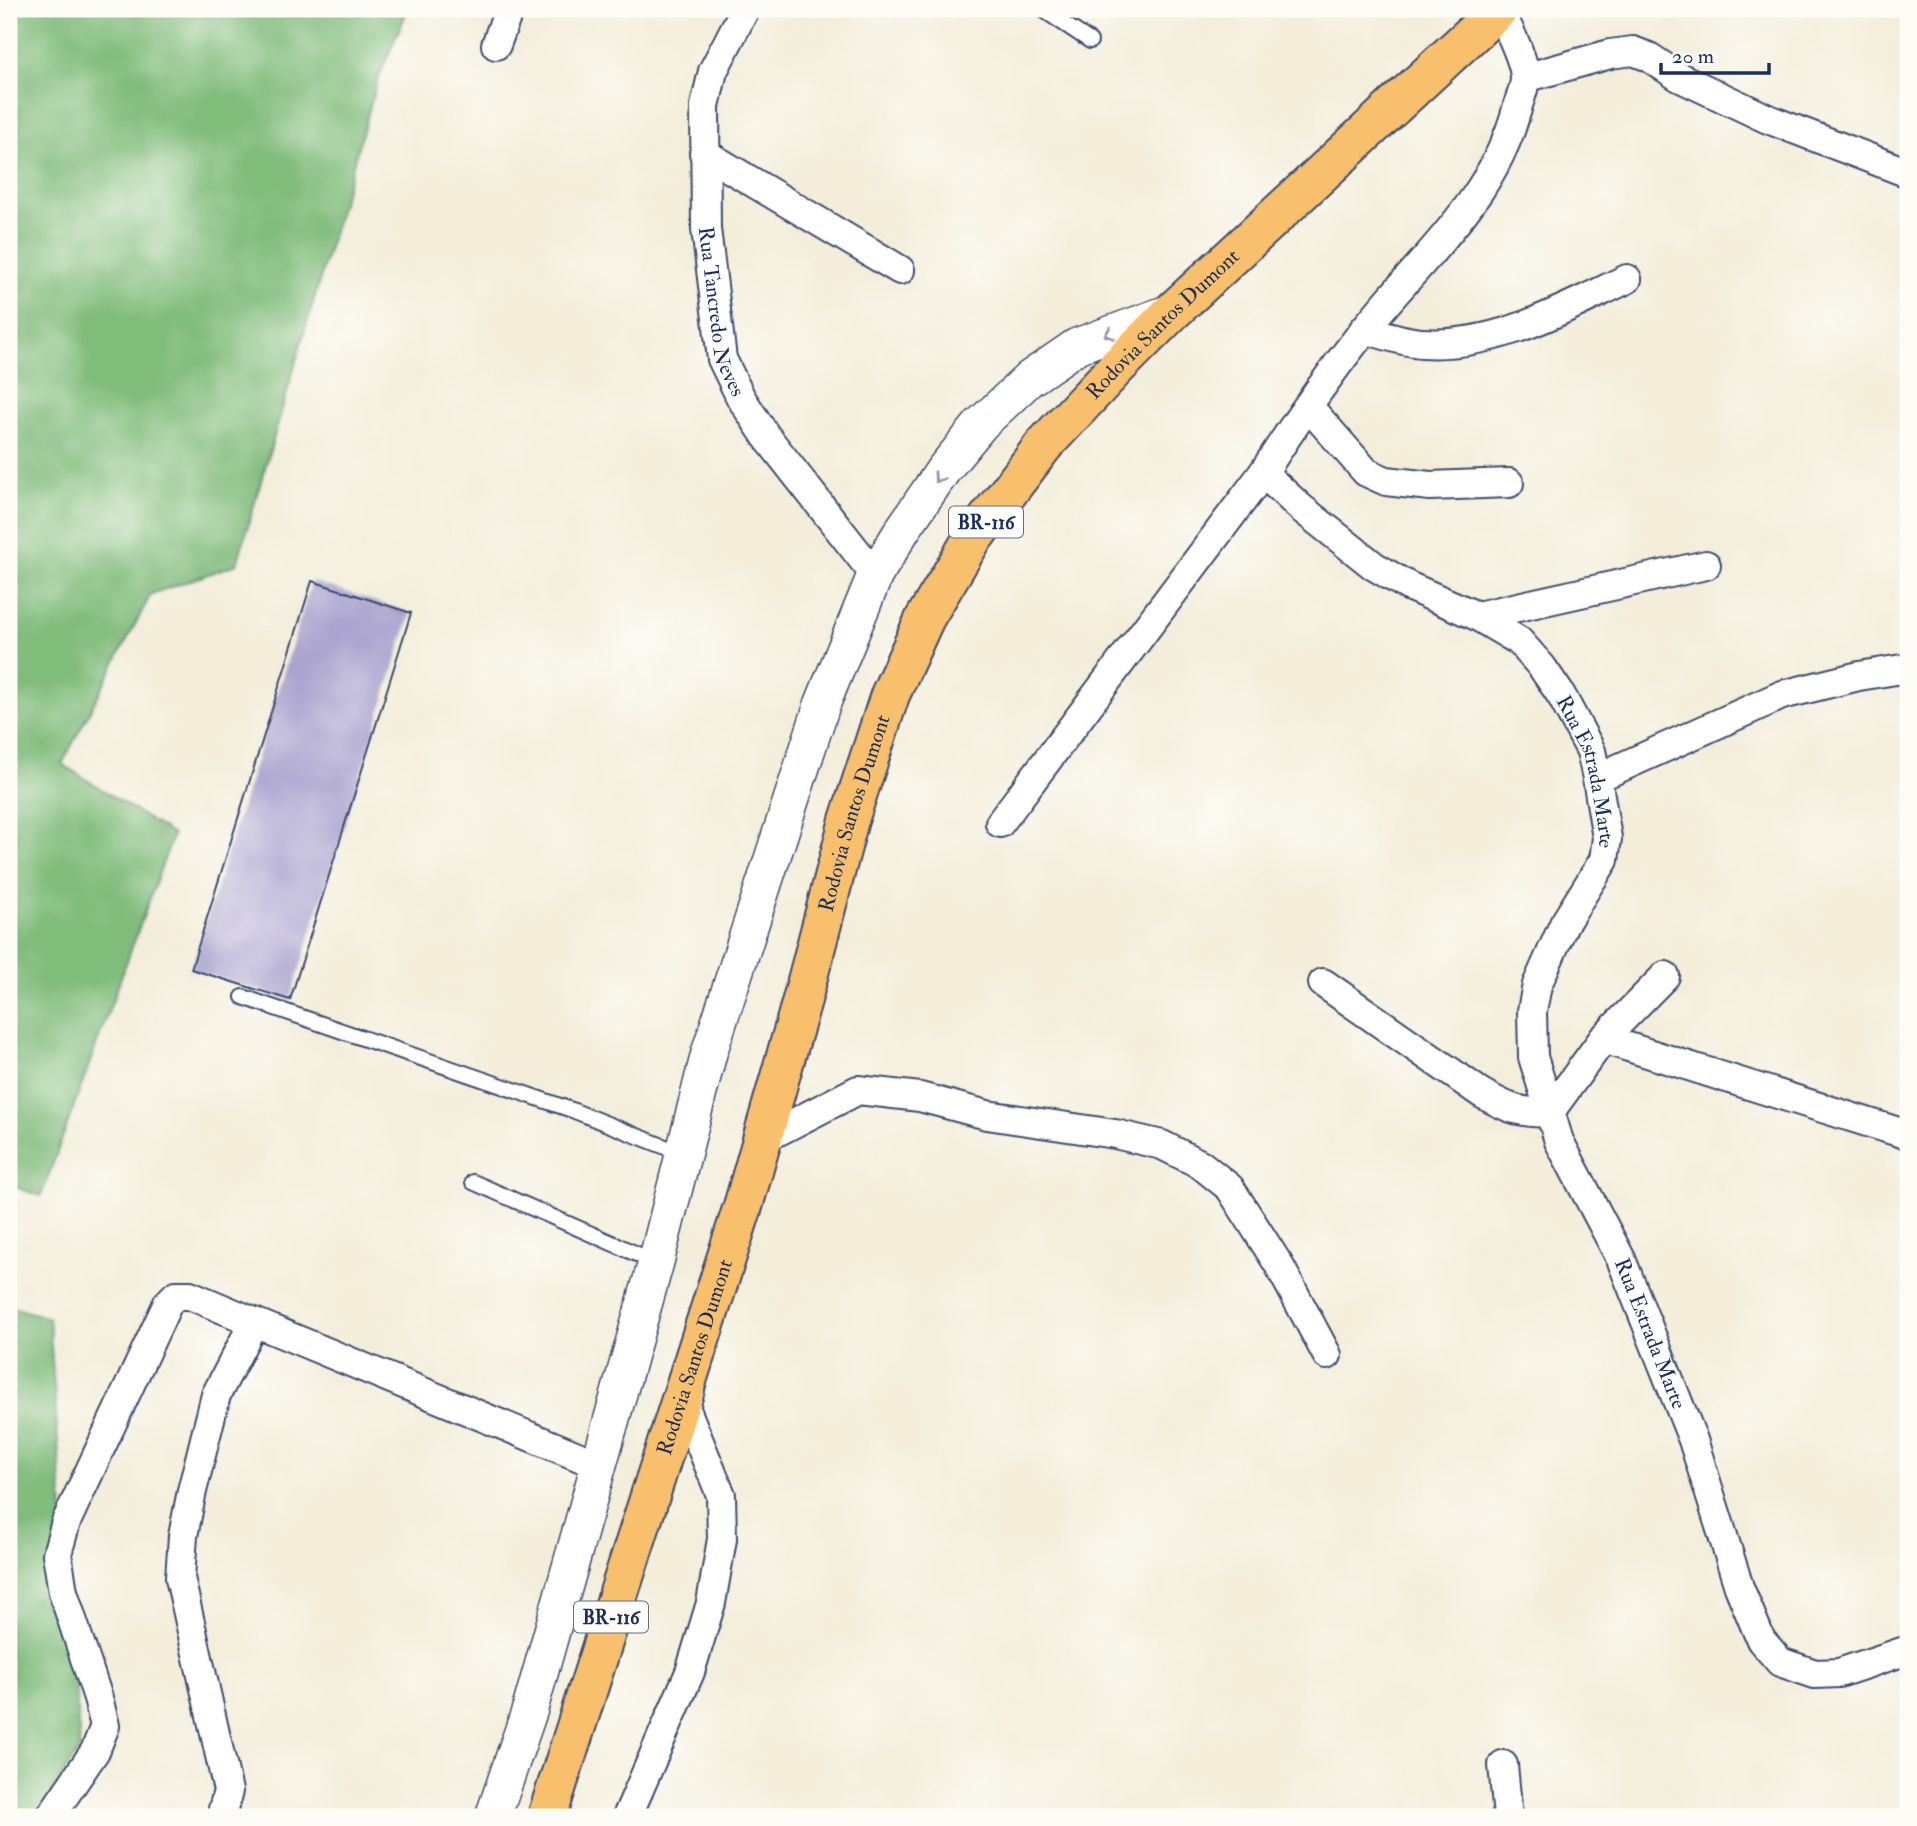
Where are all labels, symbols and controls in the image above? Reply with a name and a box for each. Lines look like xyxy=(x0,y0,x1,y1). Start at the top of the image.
scale bar xyxy=(1661,32,1770,76)
text: 20 m xyxy=(1672,43,1714,70)
street label: Rua Tancredo Neves xyxy=(692,225,751,401)
street label: Rodovia Santos Dumont xyxy=(1081,243,1246,405)
one-way arrow xyxy=(1103,326,1115,340)
one-way arrow xyxy=(933,471,946,484)
road number: BR-116 xyxy=(949,506,1023,538)
street label: Rua Estrada Marte xyxy=(1550,691,1620,850)
street label: Rodovia Santos Dumont xyxy=(813,711,897,915)
street label: Rua Estrada Marte xyxy=(1608,1254,1692,1413)
street label: Rodovia Santos Dumont xyxy=(651,1256,739,1459)
road number: BR-116 xyxy=(574,1602,648,1632)

